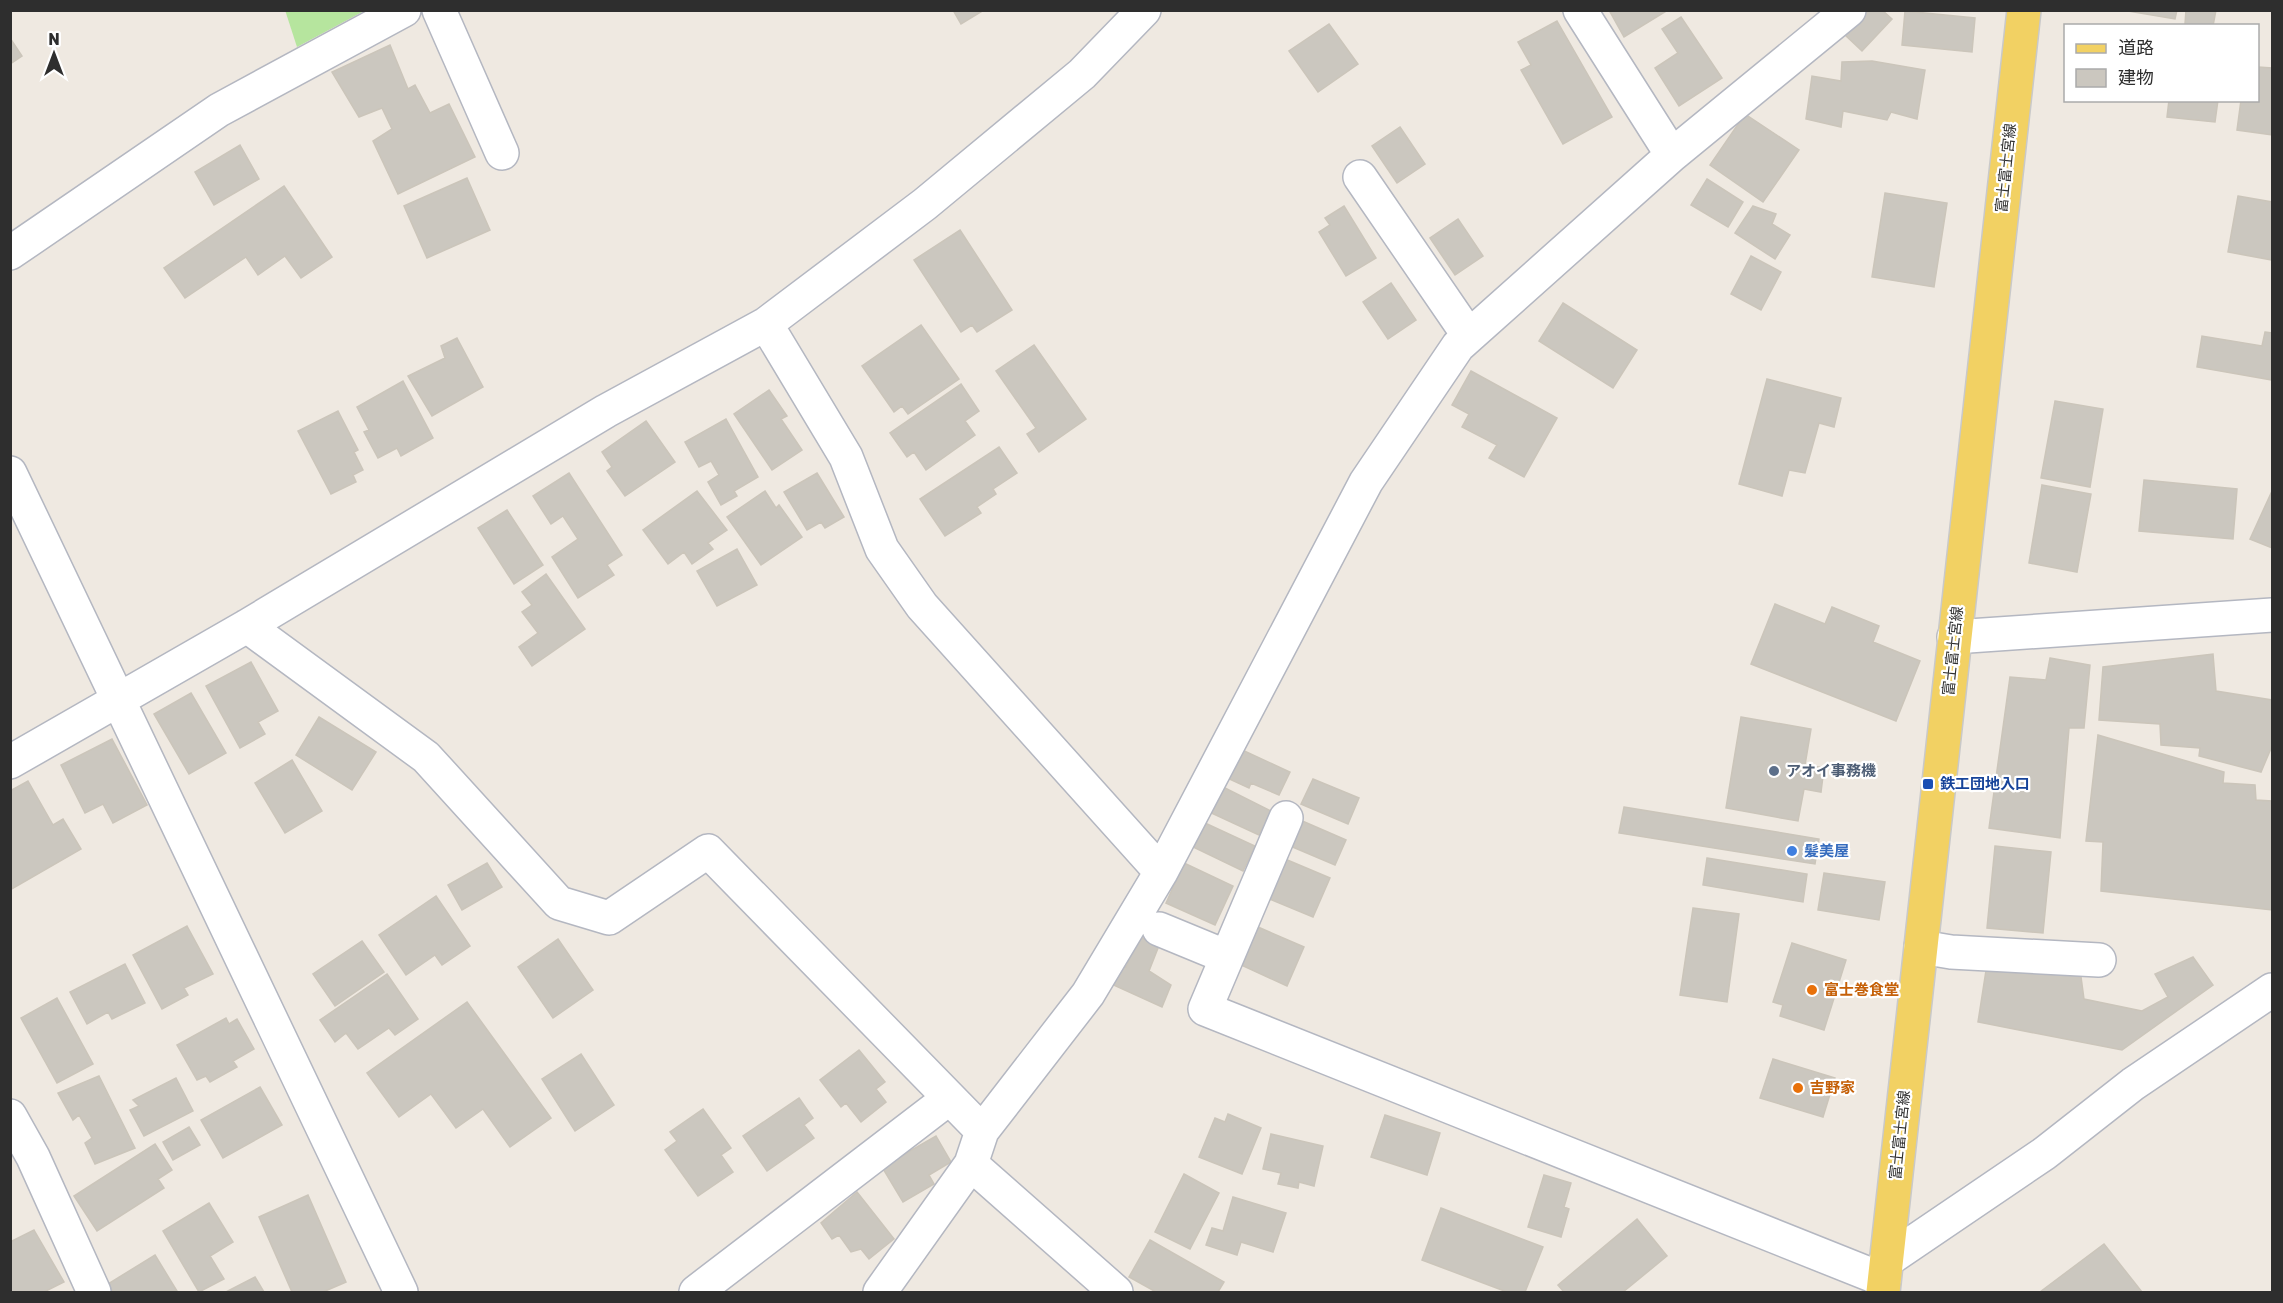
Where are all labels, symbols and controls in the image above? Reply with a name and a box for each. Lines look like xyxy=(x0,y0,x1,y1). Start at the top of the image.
north arrow xyxy=(24,24,84,84)
legend xyxy=(2064,24,2259,102)
text: N xyxy=(48,30,60,49)
text: 道路 xyxy=(2118,37,2154,59)
text: 建物 xyxy=(2118,67,2154,89)
street label: 富士富士宮線 xyxy=(1992,122,2020,214)
street label: 富士富士宮線 xyxy=(1939,605,1967,697)
place label: アオイ事務機 xyxy=(1786,762,1876,780)
marker: アオイ事務機 xyxy=(1767,764,1781,778)
place label: 鉄工団地入口 xyxy=(1940,775,2030,793)
marker: 鉄工団地入口 xyxy=(1921,777,1935,791)
place label: 髪美屋 xyxy=(1804,842,1849,860)
marker: 髪美屋 xyxy=(1785,844,1799,858)
place label: 富士巻食堂 xyxy=(1824,981,1899,999)
marker: 富士巻食堂 xyxy=(1805,983,1819,997)
place label: 吉野家 xyxy=(1810,1079,1855,1097)
marker: 吉野家 xyxy=(1791,1081,1805,1095)
street label: 富士富士宮線 xyxy=(1886,1089,1914,1181)

